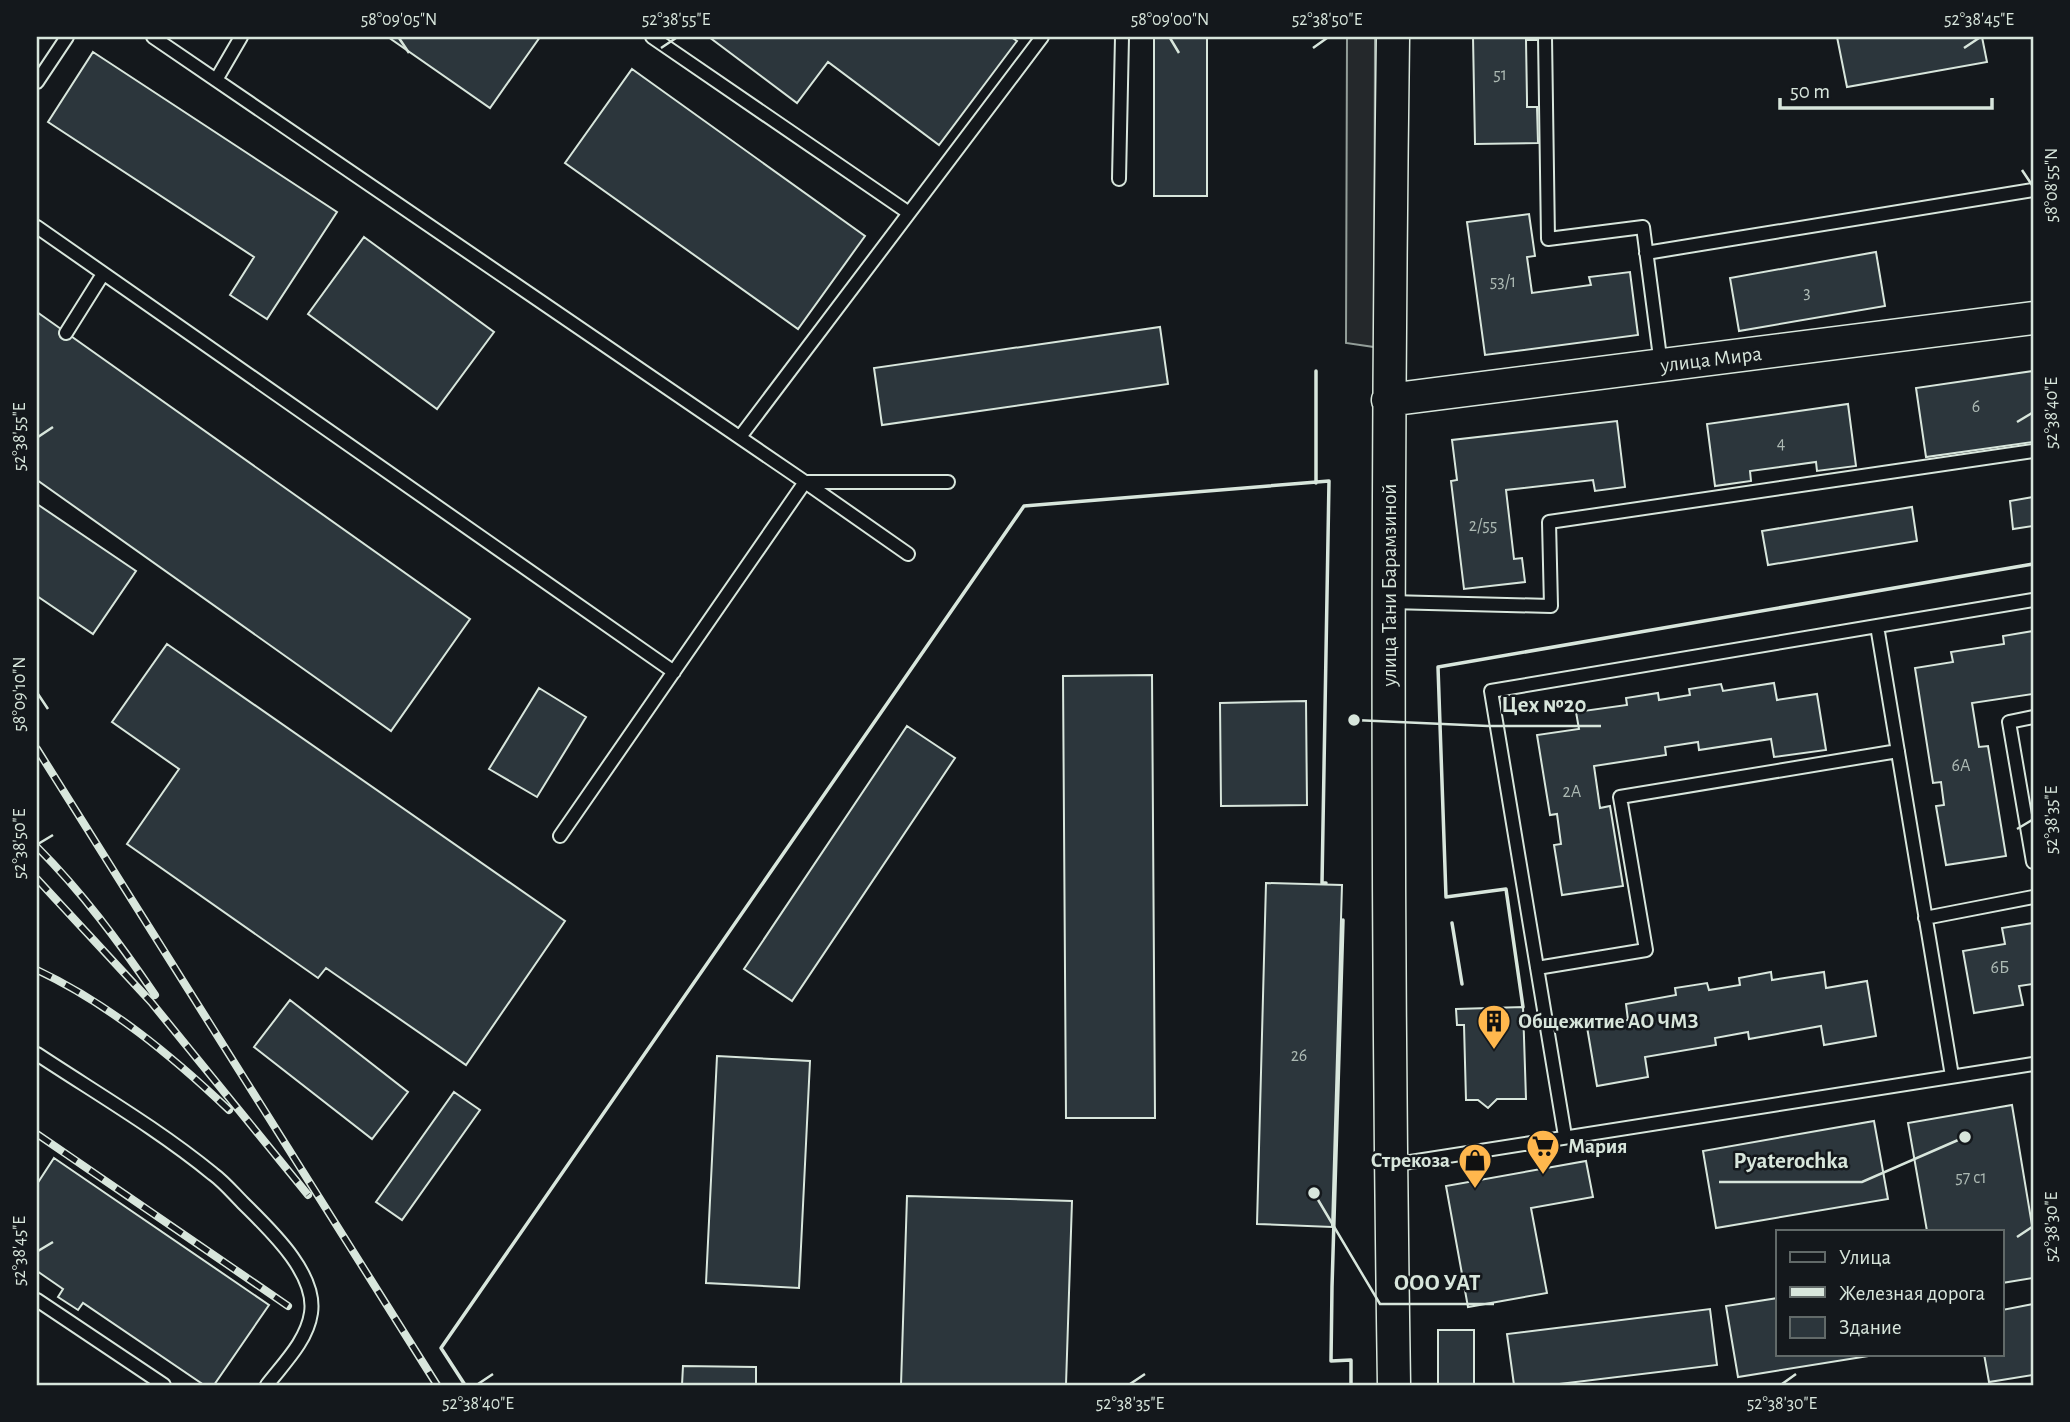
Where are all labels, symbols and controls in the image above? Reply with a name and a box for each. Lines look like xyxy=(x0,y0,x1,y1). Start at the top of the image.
text: 58°09'05"N xyxy=(361,11,437,29)
text: 52°38'55"E xyxy=(642,11,711,29)
text: 58°09'00"N xyxy=(1131,11,1209,29)
text: 52°38'50"E xyxy=(1292,11,1363,29)
text: 52°38'45"E xyxy=(1944,11,2014,29)
house number: 51 xyxy=(1493,66,1507,84)
scale bar xyxy=(1780,66,1991,110)
text: 50 m xyxy=(1790,81,1830,102)
text: 58°08'55"N xyxy=(2043,148,2061,222)
house number: 53/1 xyxy=(1490,273,1516,291)
house number: 3 xyxy=(1803,284,1811,302)
street label: улица Мира xyxy=(1658,343,1763,376)
text: 52°38'40"E xyxy=(2043,377,2061,449)
house number: 6 xyxy=(1972,398,1980,416)
text: 52°38'55"E xyxy=(11,402,29,471)
house number: 4 xyxy=(1777,435,1786,453)
street label: улица Тани Барамзиной xyxy=(1379,484,1400,687)
house number: 2/55 xyxy=(1469,517,1497,535)
text: 58°09'10"N xyxy=(11,656,29,732)
callout: Цех №20 xyxy=(1488,682,1601,726)
text: Цех №20 xyxy=(1502,694,1586,717)
house number: 6А xyxy=(1951,757,1971,775)
house number: 2А xyxy=(1563,783,1582,801)
text: 52°38'35"E xyxy=(2043,785,2061,854)
text: 52°38'50"E xyxy=(11,808,29,879)
house number: 6Б xyxy=(1991,959,2009,977)
building icon: Общежитие АО ЧМЗ xyxy=(1475,1002,1513,1051)
place label: Общежитие АО ЧМЗ xyxy=(1518,1011,1699,1032)
house number: 26 xyxy=(1291,1047,1307,1065)
supermarket icon: Мария xyxy=(1524,1127,1562,1176)
place label: Мария xyxy=(1568,1136,1627,1157)
callout: Pyaterochka xyxy=(1719,1138,1862,1182)
shop icon: Стрекоза xyxy=(1456,1141,1494,1190)
place label: Стрекоза xyxy=(1371,1150,1450,1171)
text: Pyaterochka xyxy=(1734,1150,1848,1173)
house number: 57 с1 xyxy=(1955,1169,1987,1187)
text: 52°38'30"E xyxy=(2043,1191,2061,1262)
text: 52°38'45"E xyxy=(11,1216,29,1286)
legend xyxy=(1776,1230,2004,1356)
text: Улица xyxy=(1839,1247,1892,1268)
callout: ООО УАТ xyxy=(1380,1260,1494,1304)
text: ООО УАТ xyxy=(1394,1272,1481,1295)
text: Железная дорога xyxy=(1839,1283,1986,1304)
text: Здание xyxy=(1839,1317,1902,1338)
text: 52°38'40"E xyxy=(442,1395,514,1413)
text: 52°38'35"E xyxy=(1096,1395,1165,1413)
text: 52°38'30"E xyxy=(1747,1395,1818,1413)

